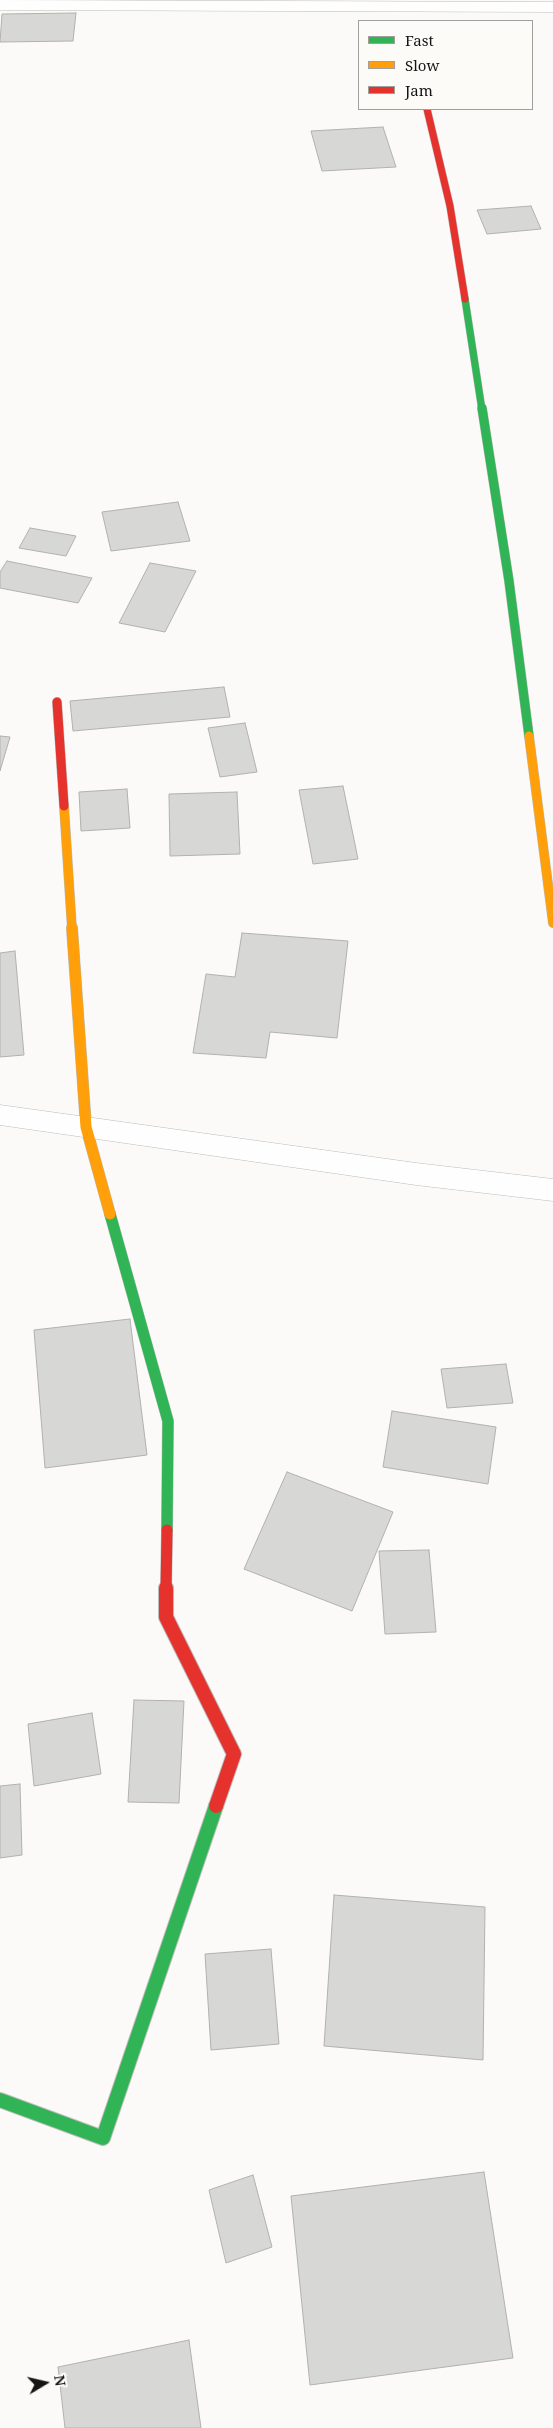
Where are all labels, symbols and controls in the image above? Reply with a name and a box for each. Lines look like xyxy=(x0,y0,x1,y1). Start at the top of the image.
legend xyxy=(358,20,533,110)
text: Fast xyxy=(405,30,434,50)
text: Slow xyxy=(405,55,439,75)
text: Jam xyxy=(405,80,433,100)
north arrow xyxy=(20,2358,70,2408)
text: N xyxy=(50,2374,71,2388)

